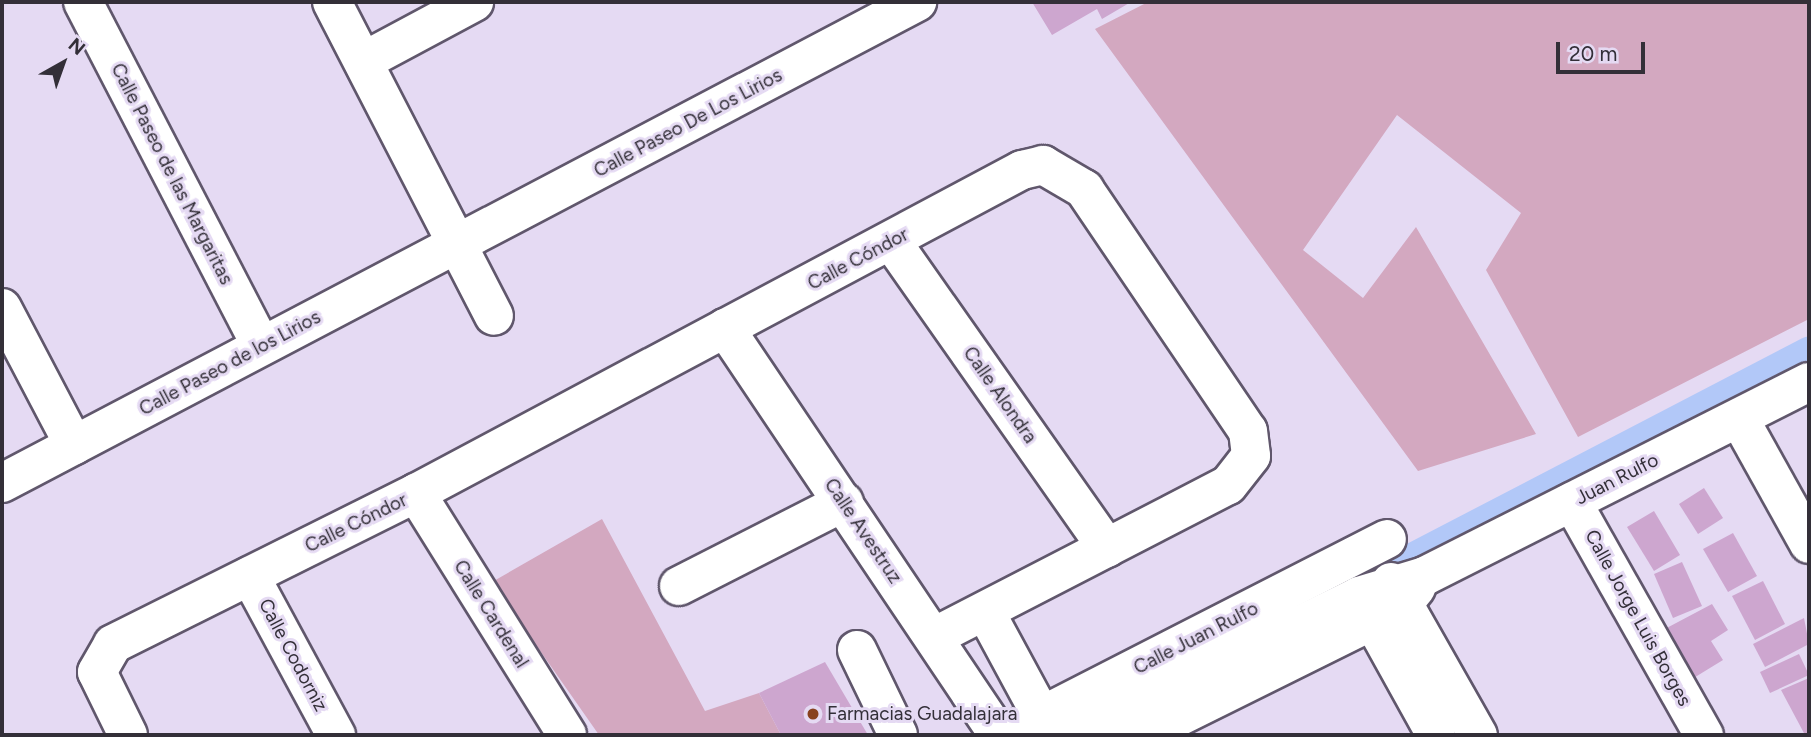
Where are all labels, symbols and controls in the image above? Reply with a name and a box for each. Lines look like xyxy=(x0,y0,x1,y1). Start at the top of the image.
north arrow xyxy=(28,28,98,98)
scale bar xyxy=(1559,28,1648,72)
text: N xyxy=(64,33,90,60)
text: 20 m xyxy=(1569,41,1617,66)
street label: Calle Paseo de las Margaritas xyxy=(106,59,238,289)
street label: Calle Paseo De Los Lirios xyxy=(590,64,786,182)
street label: Calle Cóndor xyxy=(804,223,912,295)
street label: Calle Paseo de los Lirios xyxy=(135,305,325,421)
street label: Calle Alondra xyxy=(958,342,1042,448)
street label: Juan Rulfo xyxy=(1572,448,1662,510)
street label: Calle Avestruz xyxy=(819,474,907,588)
street label: Calle Cóndor xyxy=(301,488,411,558)
street label: Calle Jorge Luis Borges xyxy=(1580,526,1696,710)
street label: Calle Cardenal xyxy=(449,556,533,672)
street label: Calle Codorniz xyxy=(254,595,332,715)
street label: Calle Juan Rulfo xyxy=(1130,597,1262,679)
place label: Farmacias Guadalajara xyxy=(827,703,1017,725)
marker: Farmacias Guadalajara xyxy=(805,706,821,722)

